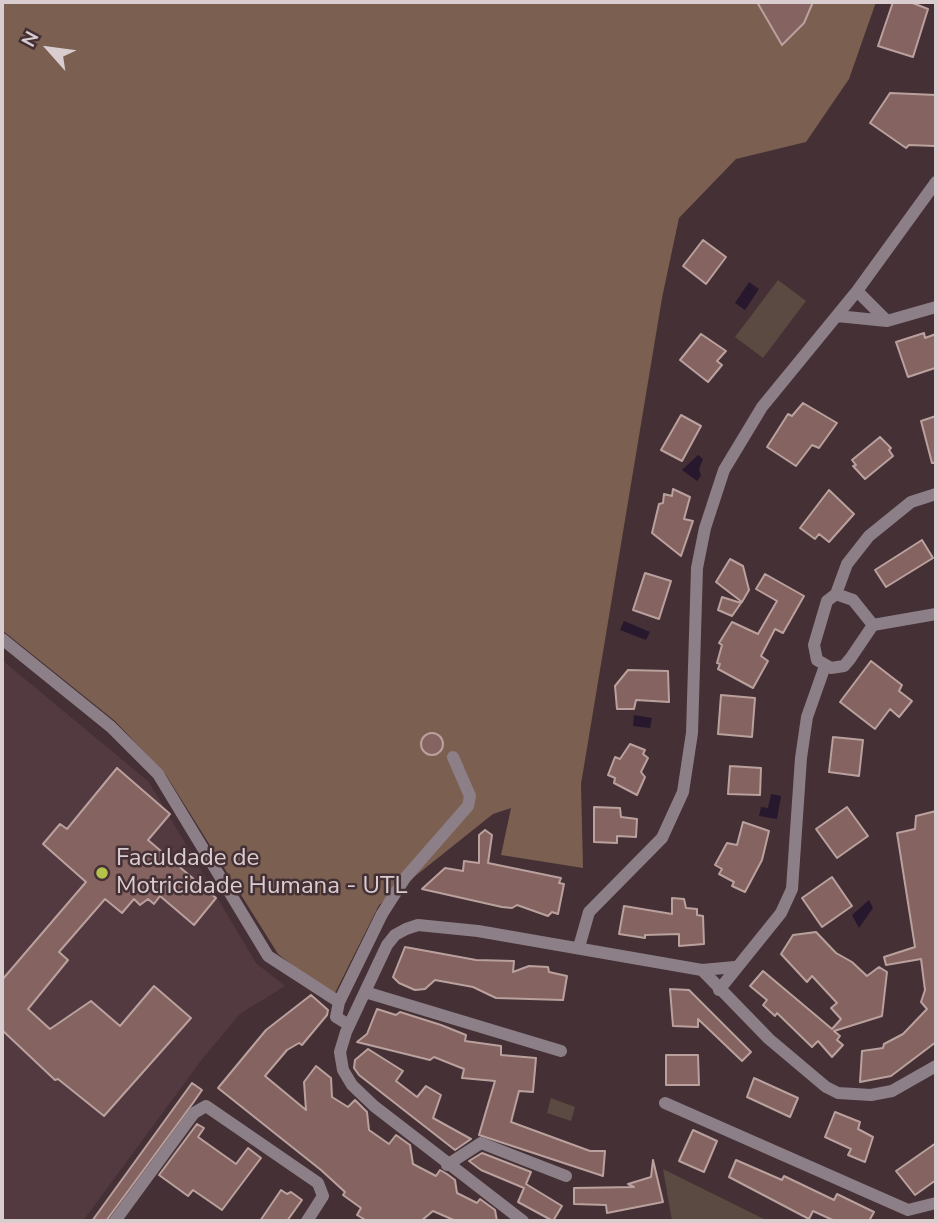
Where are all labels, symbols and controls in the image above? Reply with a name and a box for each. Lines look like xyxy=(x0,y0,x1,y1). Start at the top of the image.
north arrow xyxy=(14,14,84,84)
text: N xyxy=(16,27,45,52)
place label: Faculdade de Motricidade Humana - UTL xyxy=(116,845,407,901)
marker: Faculdade de Motricidade Humana - UTL xyxy=(94,865,110,881)

